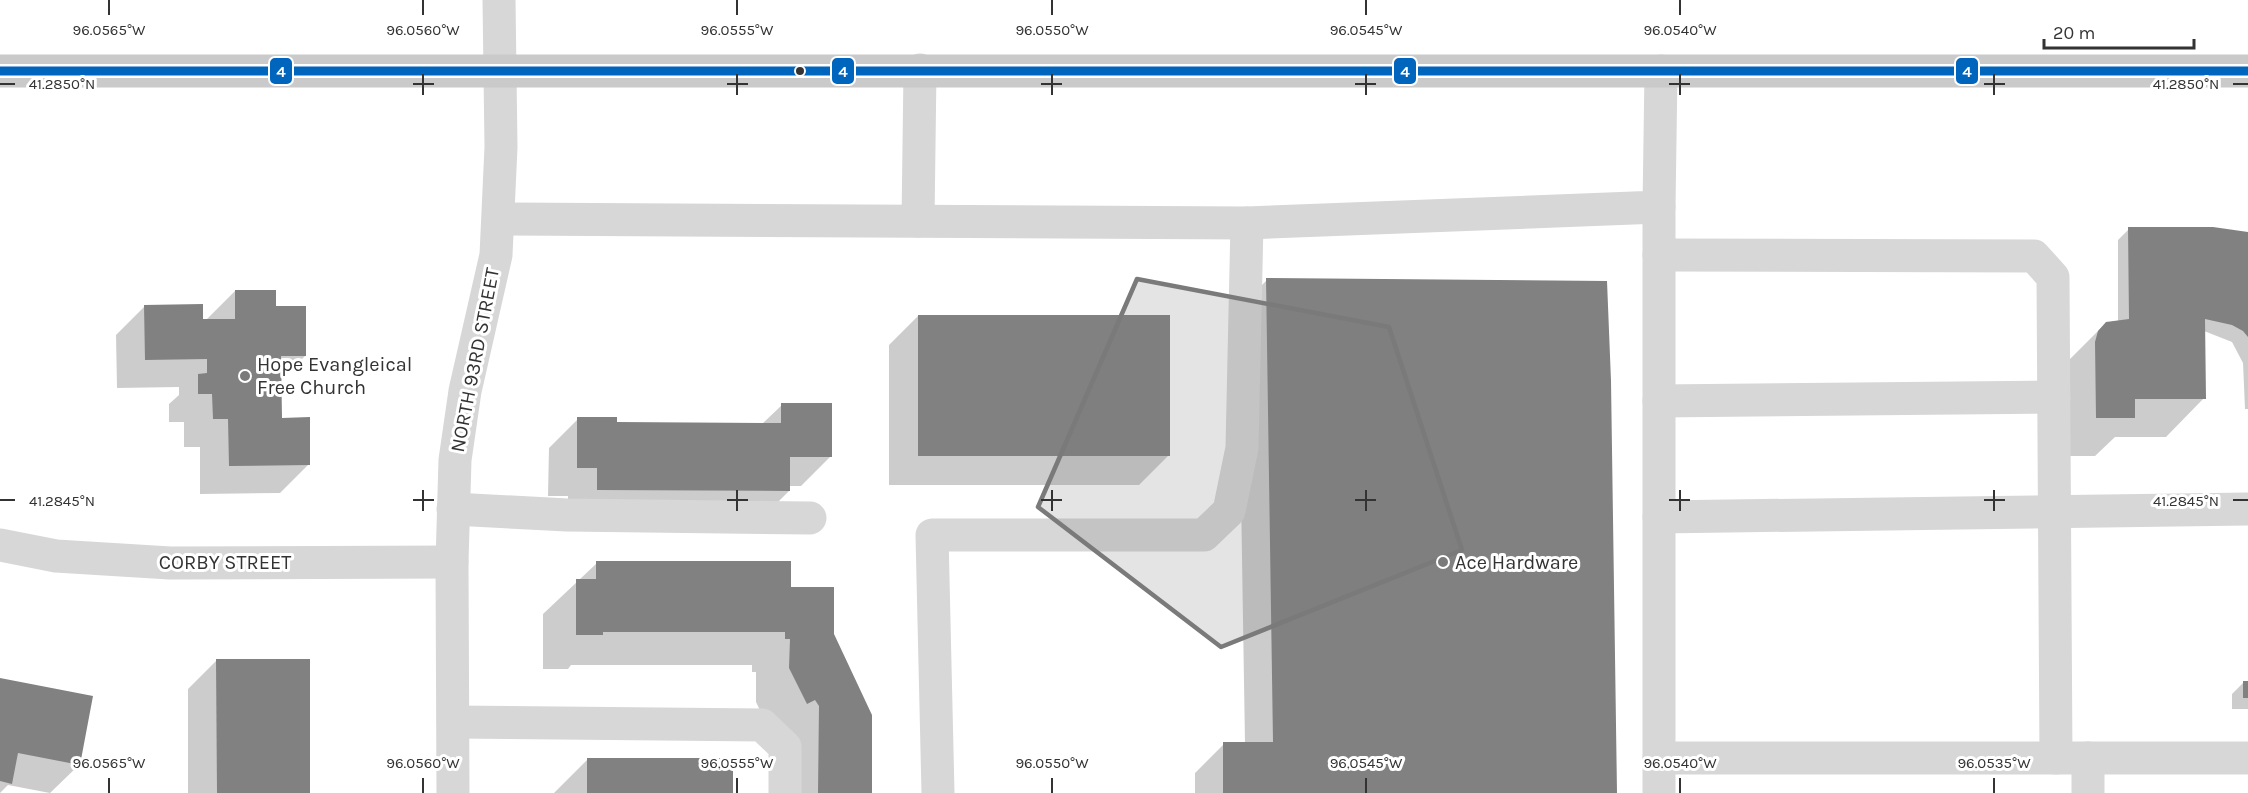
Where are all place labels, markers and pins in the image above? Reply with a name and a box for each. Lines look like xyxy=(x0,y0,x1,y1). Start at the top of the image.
unlabelled marker xyxy=(794,65,806,77)
place label: Hope Evangleical Free Church xyxy=(257,353,412,399)
marker: Hope Evangleical Free Church xyxy=(238,369,252,383)
place label: Ace Hardware xyxy=(1455,551,1578,574)
marker: Ace Hardware xyxy=(1436,555,1450,569)

